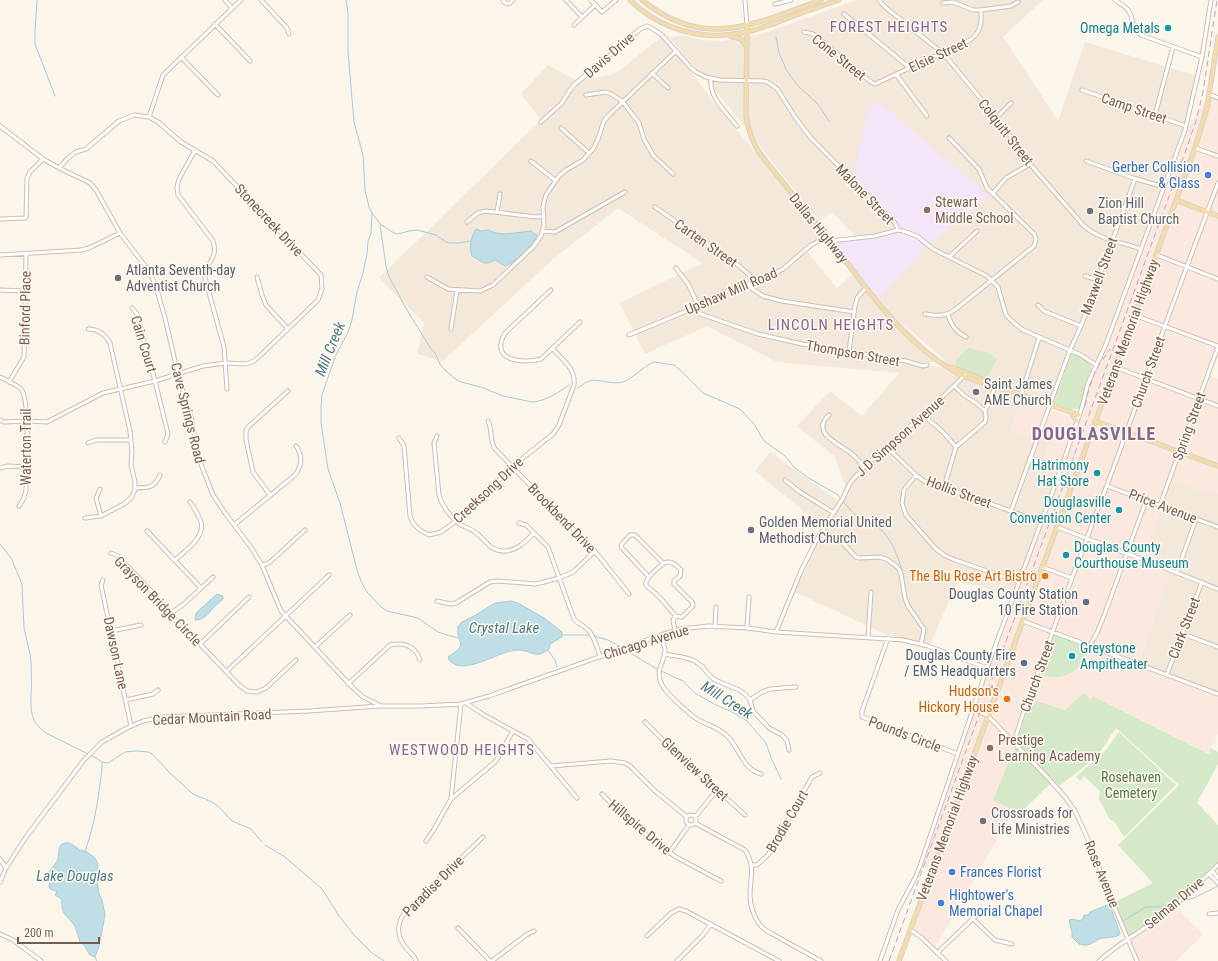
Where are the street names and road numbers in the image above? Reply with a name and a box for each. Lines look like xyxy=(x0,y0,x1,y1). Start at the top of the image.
street label: Davis Drive xyxy=(581,29,638,81)
street label: Cone Street xyxy=(809,31,869,83)
street label: Elsie Street xyxy=(906,35,970,75)
street label: Camp Street xyxy=(1099,89,1169,127)
street label: Colquitt Street xyxy=(975,96,1037,168)
street label: Malone Street xyxy=(833,161,897,227)
street label: Stonecreek Drive xyxy=(231,181,307,260)
street label: Dallas Highway xyxy=(786,190,852,266)
street label: Carten Street xyxy=(672,216,740,270)
street label: Maxwell Street xyxy=(1078,235,1120,317)
street label: Veterans Memorial Highway xyxy=(1094,257,1162,407)
street label: Upshaw Mill Road xyxy=(683,264,779,318)
street label: Binford Place xyxy=(16,270,34,345)
street label: Cain Court xyxy=(128,314,160,374)
street label: Church Street xyxy=(1128,334,1168,410)
street label: Thompson Street xyxy=(805,337,901,369)
street label: Cave Springs Road xyxy=(168,361,208,465)
street label: Spring Street xyxy=(1169,390,1209,462)
street label: J D Simpson Avenue xyxy=(853,392,948,480)
street label: Waterton Trail xyxy=(18,408,34,486)
street label: Creeksong Drive xyxy=(450,453,527,526)
street label: Hollis Street xyxy=(924,473,994,511)
street label: Brookbend Drive xyxy=(525,480,599,556)
street label: Price Avenue xyxy=(1127,486,1200,526)
street label: Grayson Bridge Circle xyxy=(111,553,205,649)
street label: Clark Street xyxy=(1165,595,1203,661)
street label: Dawson Lane xyxy=(100,615,132,691)
street label: Chicago Avenue xyxy=(601,621,691,663)
street label: Church Street xyxy=(1017,638,1057,714)
street label: Cedar Mountain Road xyxy=(152,706,272,728)
street label: Pounds Circle xyxy=(867,713,944,755)
street label: Glenview Street xyxy=(658,734,732,804)
street label: Veterans Memorial Highway xyxy=(913,753,981,903)
street label: Brodie Court xyxy=(763,787,811,855)
street label: Hillspire Drive xyxy=(605,796,675,858)
street label: Rose Avenue xyxy=(1081,838,1123,910)
street label: Paradise Drive xyxy=(399,852,467,920)
street label: Selman Drive xyxy=(1141,873,1207,932)

